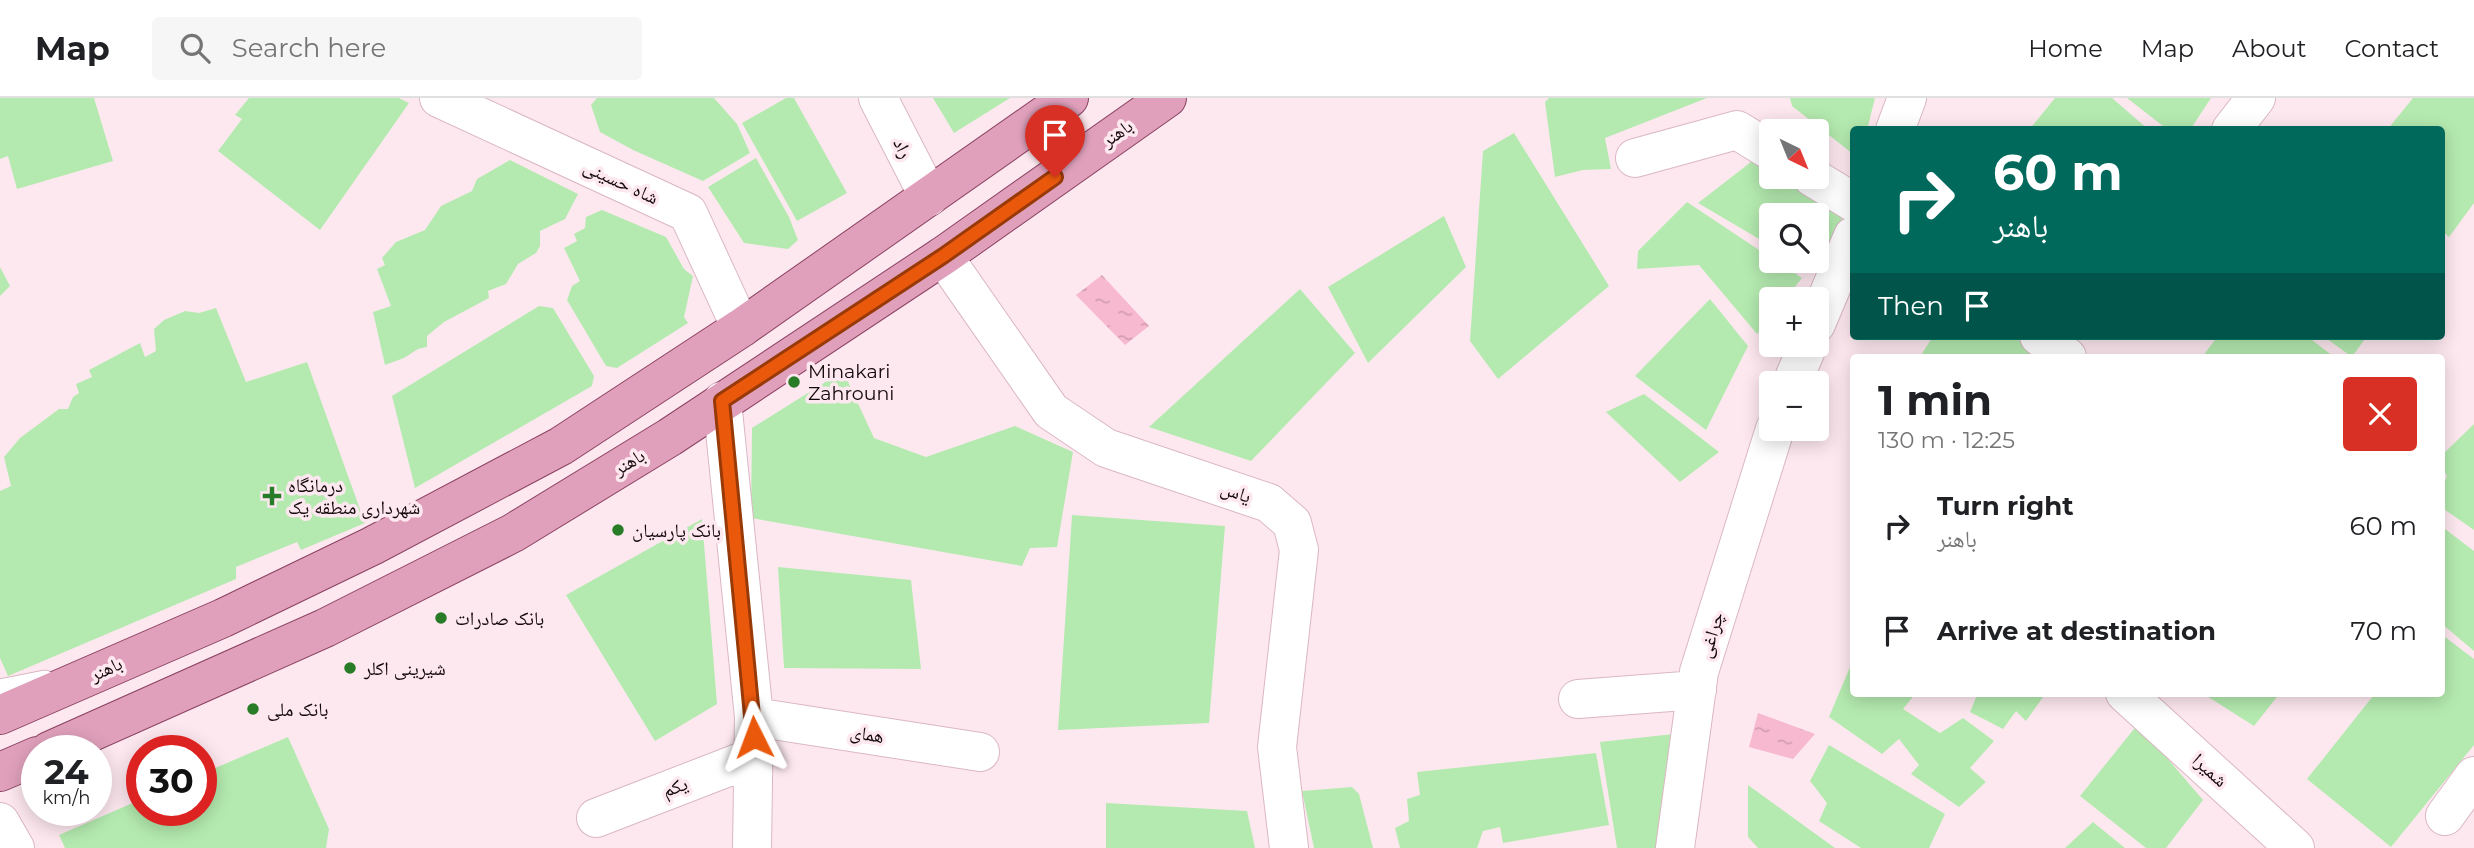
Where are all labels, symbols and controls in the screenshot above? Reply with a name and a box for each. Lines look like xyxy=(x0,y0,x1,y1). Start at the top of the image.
search box xyxy=(152,17,642,80)
text: Map xyxy=(35,28,110,68)
icon: search xyxy=(176,29,214,67)
text: Search here xyxy=(232,32,386,64)
text: Home xyxy=(2028,34,2103,63)
text: Map xyxy=(2141,34,2194,63)
text: About xyxy=(2232,34,2306,63)
text: Contact xyxy=(2344,34,2439,63)
pin xyxy=(1025,105,1085,177)
street label: باهنر xyxy=(1096,114,1137,152)
icon: arrive xyxy=(1036,116,1074,154)
north arrow xyxy=(1759,119,1829,189)
map controls xyxy=(1759,119,1829,441)
street label: راد xyxy=(888,134,918,162)
text: 60 m xyxy=(1993,143,2123,202)
icon: right xyxy=(1878,154,1969,245)
street label: شاه حسینی xyxy=(580,155,662,209)
button: search xyxy=(1759,203,1829,273)
text: باهنر xyxy=(1993,206,2048,245)
button: + xyxy=(1759,287,1829,357)
icon: arrive xyxy=(1958,287,1996,325)
text: Then xyxy=(1878,290,1944,322)
place label: Minakari Zahrouni xyxy=(808,360,894,405)
button: − xyxy=(1759,371,1829,441)
marker: Minakari Zahrouni xyxy=(786,374,802,390)
text: 1 min xyxy=(1878,374,1992,426)
button: close xyxy=(2343,377,2417,451)
text: 130 m · 12:25 xyxy=(1878,426,2015,454)
street label: باهنر xyxy=(608,444,649,481)
place label: درمانگاه شهرداری منطقه یک xyxy=(288,474,420,519)
street label: یاس xyxy=(1218,476,1254,508)
marker: درمانگاه شهرداری منطقه یک xyxy=(262,486,282,506)
text: Turn right xyxy=(1937,490,2073,522)
icon: right xyxy=(1878,507,1916,545)
text: 60 m xyxy=(2350,510,2417,542)
place label: بانک پارسیان xyxy=(632,519,721,542)
marker: بانک پارسیان xyxy=(610,522,626,538)
text: باهنر xyxy=(1937,525,1977,553)
place label: بانک صادرات xyxy=(455,607,544,630)
street label: چراغی xyxy=(1693,609,1729,661)
marker: بانک صادرات xyxy=(433,610,449,626)
icon: arrive xyxy=(1878,612,1916,650)
text: Arrive at destination xyxy=(1937,615,2216,647)
text: 70 m xyxy=(2351,615,2417,647)
street label: باهنر xyxy=(85,652,126,687)
place label: شیرینی اکلر xyxy=(363,657,446,680)
marker: شیرینی اکلر xyxy=(342,660,358,676)
place label: بانک ملی xyxy=(267,698,328,721)
position arrow xyxy=(717,700,791,774)
marker: بانک ملی xyxy=(245,701,261,717)
street label: همای xyxy=(848,720,886,748)
speed limit sign: 30 xyxy=(126,735,217,826)
street label: شمیرا xyxy=(2188,748,2232,792)
text: 24 xyxy=(44,750,89,793)
street label: یکم xyxy=(659,772,691,803)
text: km/h xyxy=(42,787,91,809)

